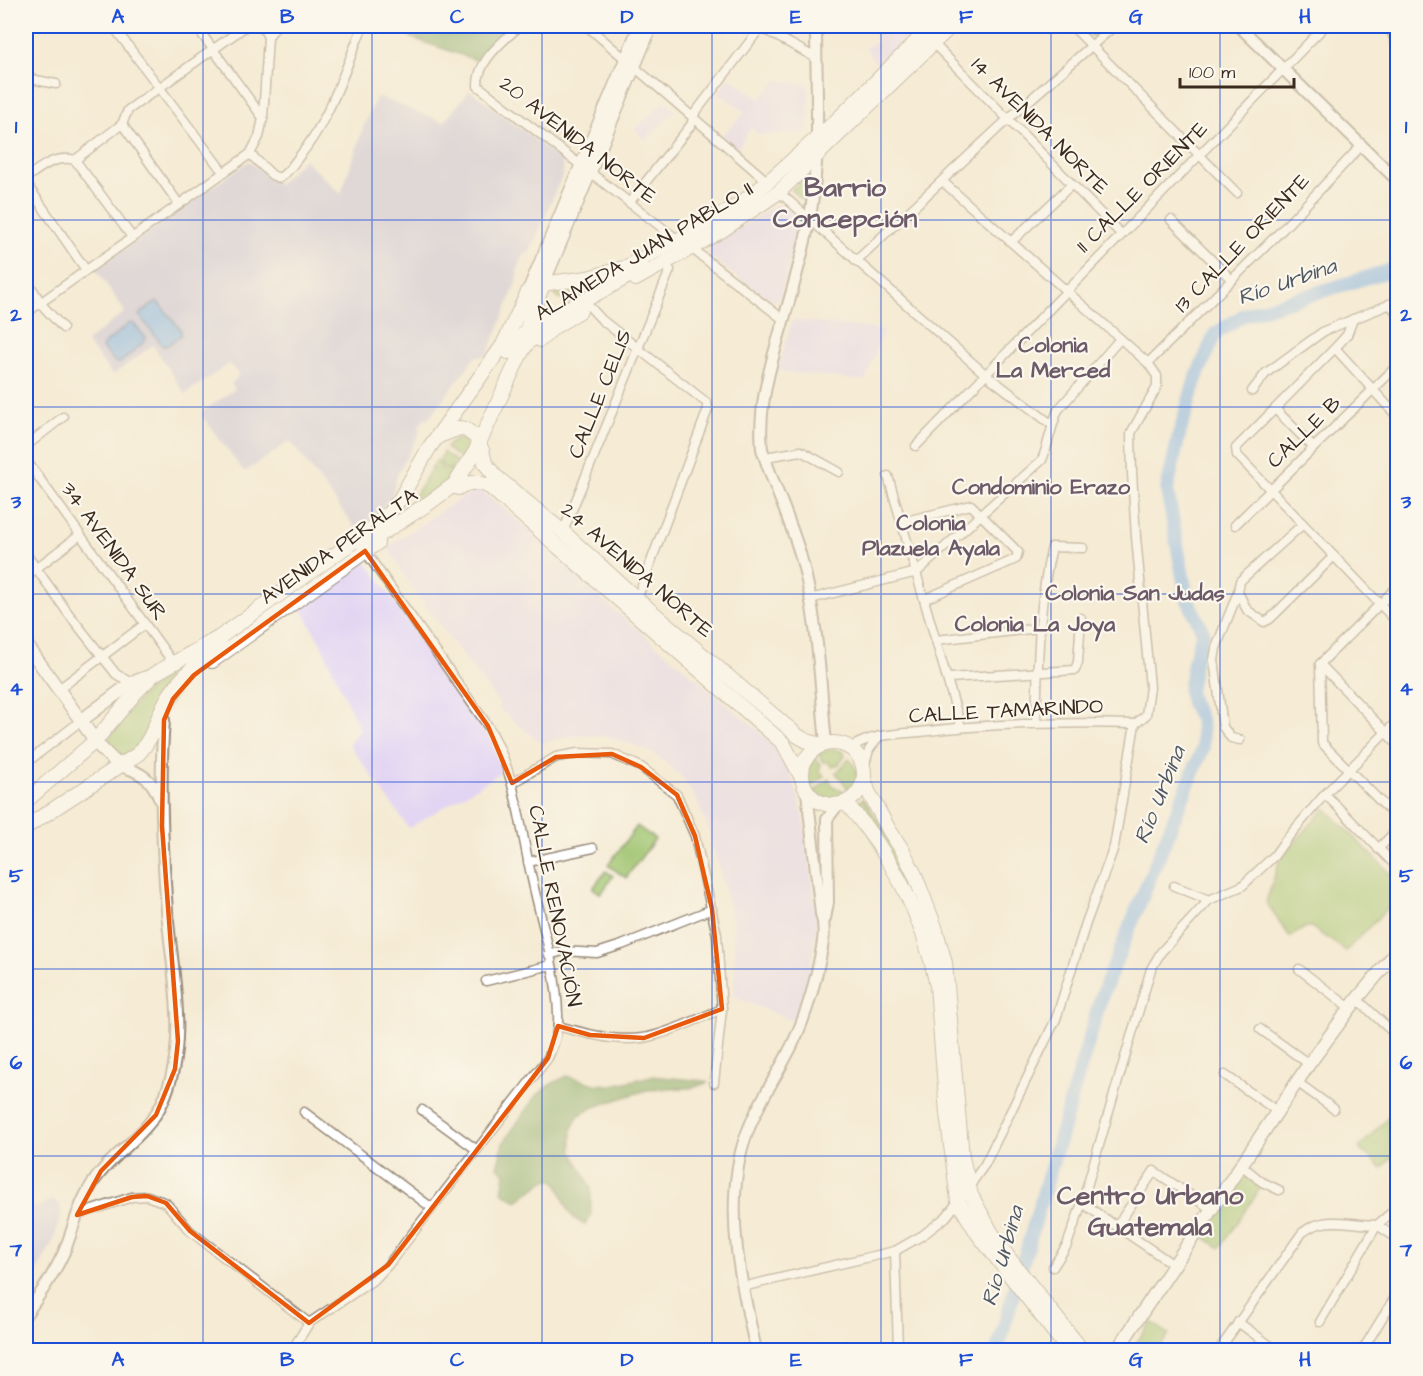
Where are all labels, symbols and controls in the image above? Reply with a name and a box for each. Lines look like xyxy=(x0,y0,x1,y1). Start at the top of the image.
text: A xyxy=(112,3,125,31)
text: B xyxy=(280,3,295,31)
text: C xyxy=(450,3,465,31)
text: D xyxy=(621,3,634,31)
text: E xyxy=(790,3,802,31)
text: F xyxy=(959,3,974,31)
text: G xyxy=(1129,3,1143,31)
text: H xyxy=(1299,3,1311,31)
street label: 14 AVENIDA NORTE xyxy=(965,51,1116,202)
scale bar xyxy=(1180,51,1294,89)
text: 100 m xyxy=(1189,60,1235,85)
street label: 20 AVENIDA NORTE xyxy=(493,69,663,211)
text: 1 xyxy=(15,113,18,141)
text: 1 xyxy=(1405,113,1408,141)
street label: 11 CALLE ORIENTE xyxy=(1070,114,1215,259)
street label: 13 CALLE ORIENTE xyxy=(1168,167,1317,319)
district label: Barrio Concepción xyxy=(773,169,918,238)
street label: ALAMEDA JUAN PABLO II xyxy=(529,174,759,328)
water label: Río Urbina xyxy=(1233,250,1342,313)
text: 2 xyxy=(9,301,22,329)
text: 2 xyxy=(1399,301,1412,329)
street label: CALLE CELIS xyxy=(561,325,639,463)
district label: Colonia La Merced xyxy=(996,330,1111,386)
street label: CALLE B xyxy=(1260,389,1348,475)
district label: Condominio Erazo xyxy=(952,472,1131,503)
street label: 34 AVENIDA SUR xyxy=(54,476,174,626)
street label: AVENIDA PERALTA xyxy=(254,480,424,611)
text: 3 xyxy=(10,488,22,516)
text: 3 xyxy=(1400,488,1412,516)
street label: 24 AVENIDA NORTE xyxy=(555,496,720,645)
district label: Colonia Plazuela Ayala xyxy=(862,508,1001,566)
district label: Colonia San Judas xyxy=(1045,578,1225,609)
district label: Colonia La Joya xyxy=(955,609,1116,642)
text: 4 xyxy=(9,675,23,703)
text: 4 xyxy=(1399,675,1413,703)
street label: CALLE TAMARINDO xyxy=(908,691,1104,731)
water label: Río Urbina xyxy=(1126,740,1194,848)
street label: CALLE RENOVACIÓN xyxy=(521,803,589,1009)
text: 5 xyxy=(9,862,24,890)
text: 5 xyxy=(1399,862,1414,890)
text: 6 xyxy=(10,1049,23,1077)
text: 6 xyxy=(1400,1049,1413,1077)
district label: Centro Urbano Guatemala xyxy=(1057,1177,1244,1246)
water label: Río Urbina xyxy=(974,1201,1033,1310)
text: 7 xyxy=(9,1236,23,1264)
text: 7 xyxy=(1399,1236,1413,1264)
text: A xyxy=(112,1346,125,1374)
text: B xyxy=(280,1346,295,1374)
text: C xyxy=(450,1346,465,1374)
text: D xyxy=(621,1346,634,1374)
text: E xyxy=(790,1346,802,1374)
text: F xyxy=(959,1346,974,1374)
text: G xyxy=(1129,1346,1143,1374)
text: H xyxy=(1299,1346,1311,1374)

